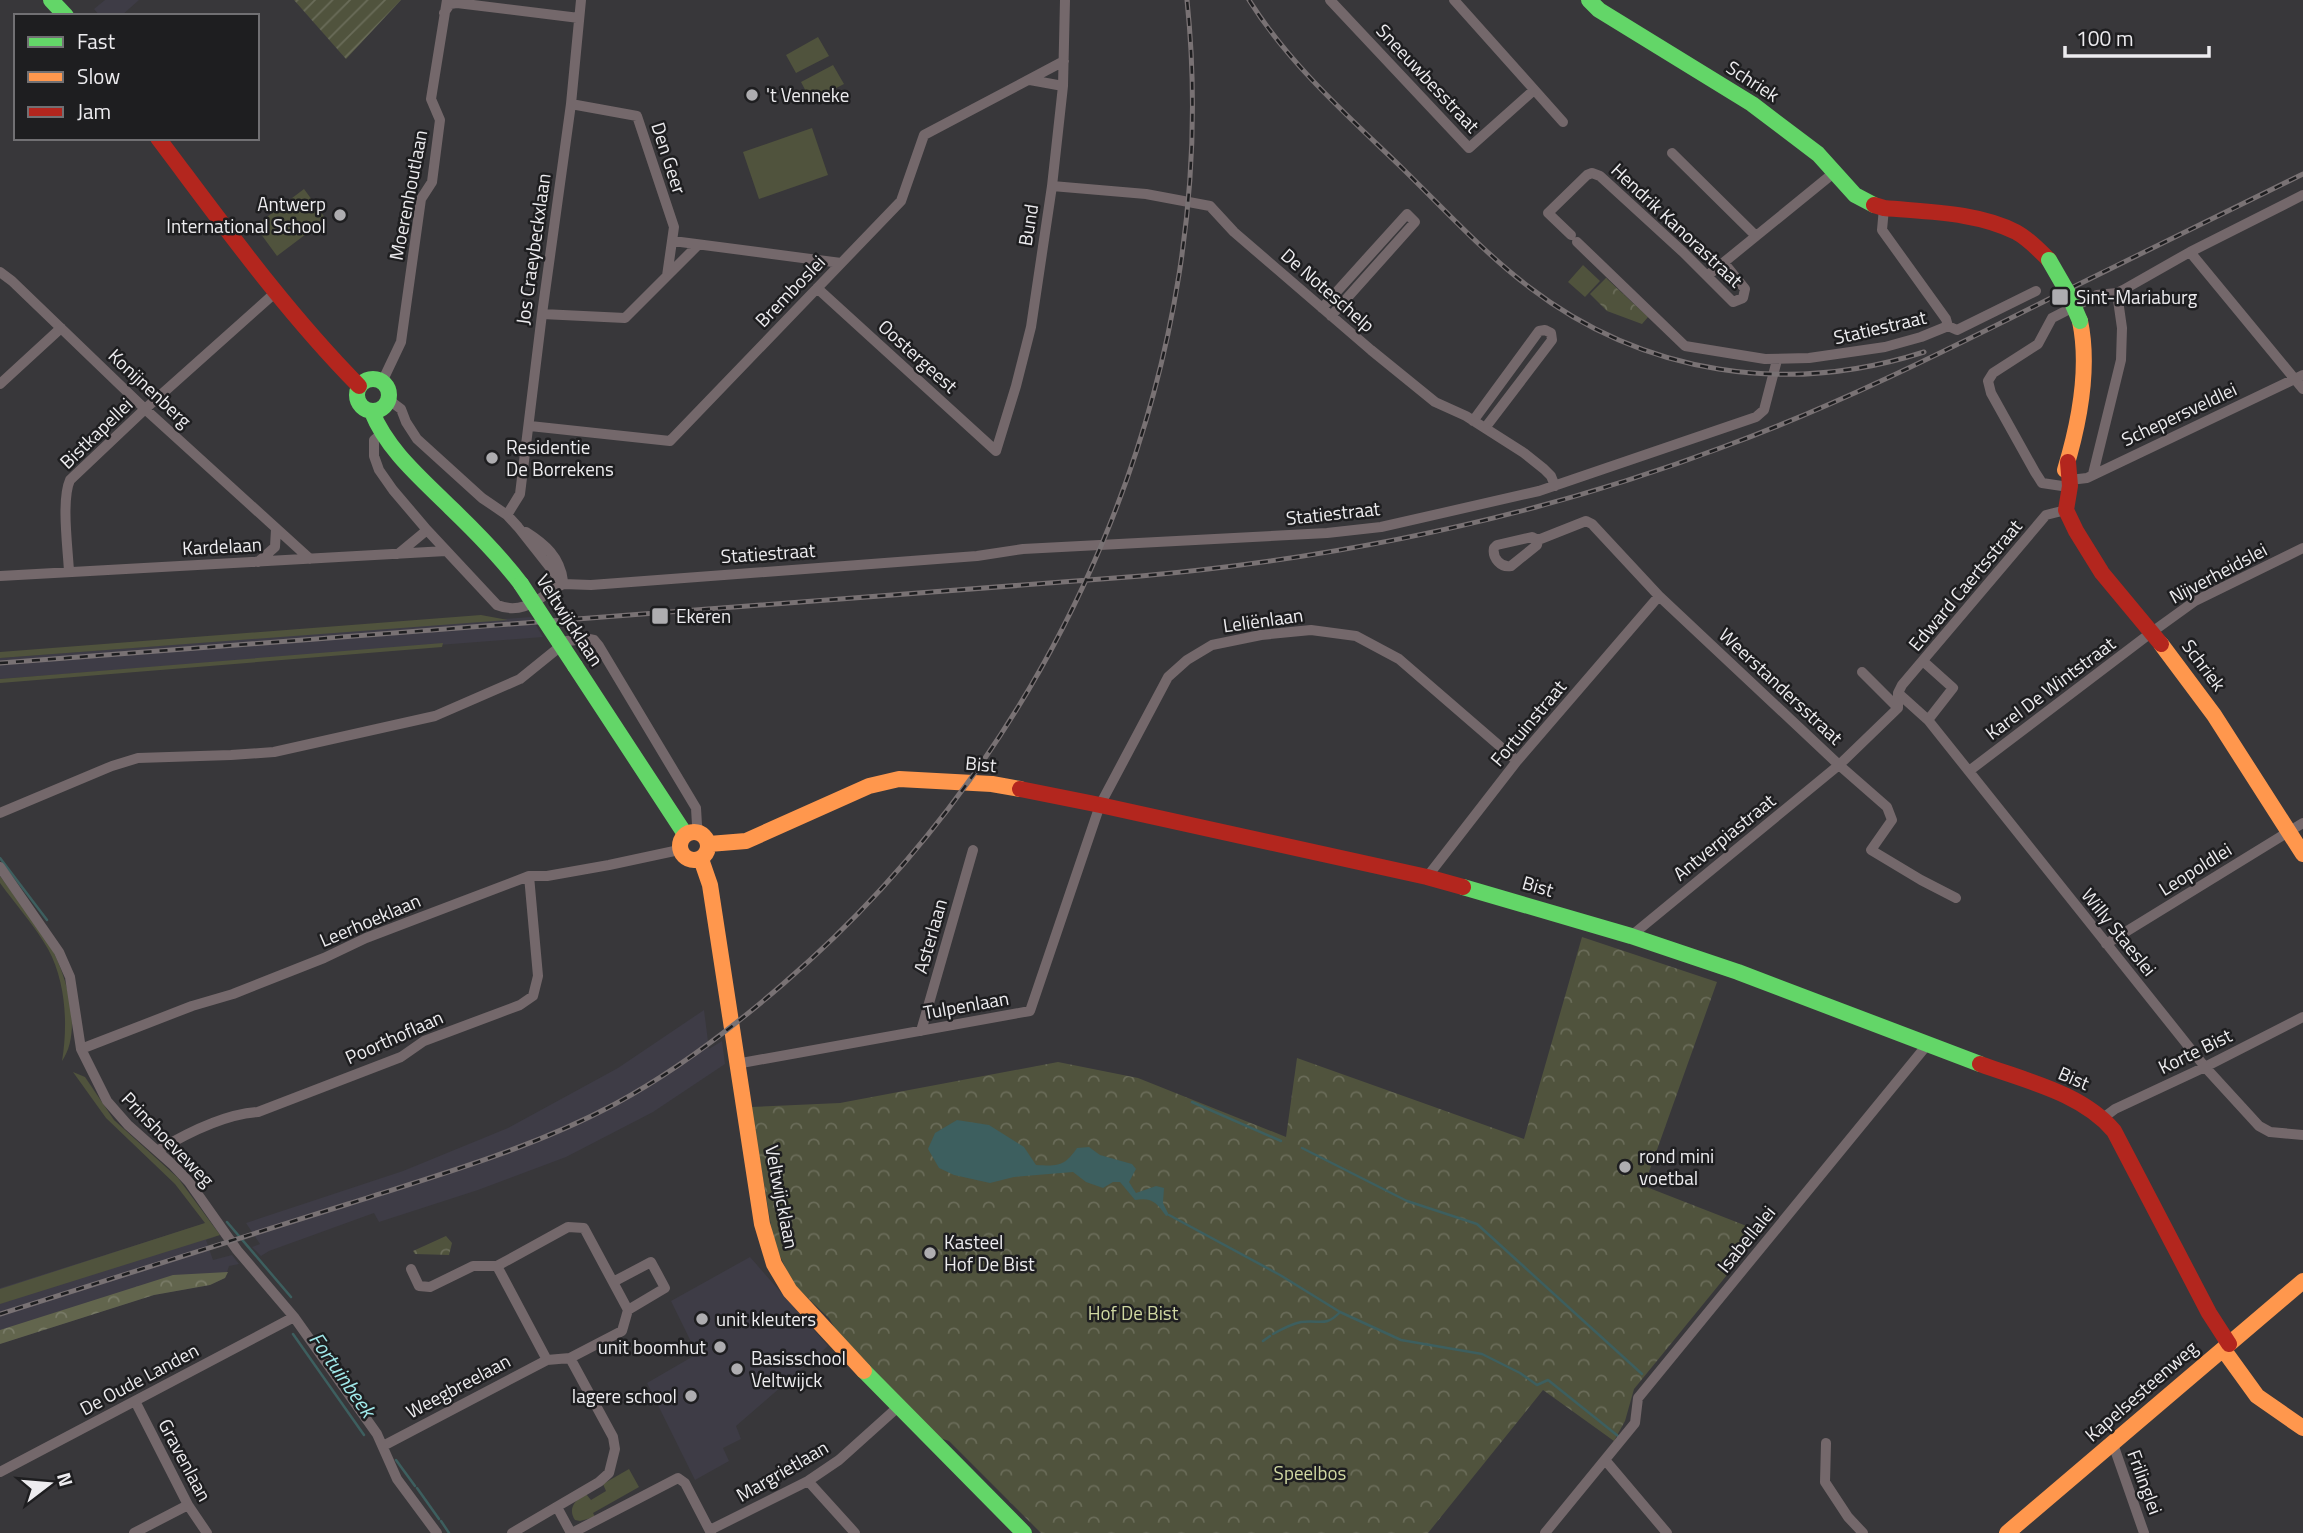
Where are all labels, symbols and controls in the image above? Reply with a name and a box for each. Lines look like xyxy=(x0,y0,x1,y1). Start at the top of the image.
legend xyxy=(14,14,259,140)
scale bar xyxy=(2065,14,2208,58)
street label: Sneeuwbesstraat xyxy=(1370,16,1487,139)
text: 100 m xyxy=(2076,22,2133,54)
text: Fast xyxy=(77,25,116,57)
street label: Schriek xyxy=(1721,53,1786,109)
text: Slow xyxy=(77,60,120,92)
place label: 't Venneke xyxy=(766,80,849,109)
marker: 't Venneke xyxy=(744,87,760,103)
text: Jam xyxy=(77,95,111,127)
street label: Den Geer xyxy=(644,118,695,198)
street label: Moerenhoutlaan xyxy=(381,127,434,263)
street label: Hendrik Kanorastraat xyxy=(1605,156,1750,294)
street label: Jos Craeybeckxlaan xyxy=(508,171,557,327)
place label: Antwerp International School xyxy=(166,189,326,240)
street label: Bund xyxy=(1010,202,1045,248)
marker: Antwerp International School xyxy=(332,207,348,223)
street label: De Noteschelp xyxy=(1275,241,1382,339)
street label: Bremboslei xyxy=(748,248,832,333)
place label: Sint-Mariaburg xyxy=(2076,282,2197,311)
marker: Sint-Mariaburg xyxy=(2050,287,2070,307)
street label: Statiestraat xyxy=(1831,302,1930,351)
street label: Oostergeest xyxy=(872,312,965,400)
street label: Konijnenberg xyxy=(102,341,199,434)
street label: Schepersveldlei xyxy=(2116,374,2241,453)
street label: Bistkapellei xyxy=(52,390,139,475)
place label: Residentie De Borrekens xyxy=(506,432,614,483)
marker: Residentie De Borrekens xyxy=(484,450,500,466)
street label: Statiestraat xyxy=(1284,493,1382,532)
street label: Edward Caertsstraat xyxy=(1901,512,2029,657)
street label: Kardelaan xyxy=(181,529,263,562)
street label: Statiestraat xyxy=(720,535,816,570)
street label: Nijverheidslei xyxy=(2164,535,2272,611)
street label: Veltwijcklaan xyxy=(530,568,611,672)
street label: Leliënlaan xyxy=(1221,600,1305,639)
place label: Ekeren xyxy=(676,601,731,630)
marker: Ekeren xyxy=(650,606,670,626)
street label: Weerstandersstraat xyxy=(1713,620,1850,751)
street label: Karel De Wintstraat xyxy=(1978,629,2121,746)
street label: Schriek xyxy=(2175,633,2233,697)
street label: Fortuinstraat xyxy=(1483,673,1573,772)
street label: Bist xyxy=(964,748,998,779)
street label: Antverpiastraat xyxy=(1666,786,1782,887)
street label: Leopoldlei xyxy=(2153,835,2237,902)
street label: Bist xyxy=(1519,867,1558,904)
street label: Willy Staeslei xyxy=(2075,881,2164,982)
street label: Leerhoeklaan xyxy=(315,885,425,954)
street label: Asterlaan xyxy=(905,895,954,977)
street label: Tulpenlaan xyxy=(921,983,1011,1026)
street label: Poorthoflaan xyxy=(340,1002,447,1071)
street label: Korte Bist xyxy=(2153,1020,2237,1081)
street label: Bist xyxy=(2054,1058,2095,1097)
street label: Prinshoeveweg xyxy=(115,1084,222,1193)
place label: rond mini voetbal xyxy=(1639,1141,1714,1192)
street label: Veltwijcklaan xyxy=(758,1143,807,1251)
marker: rond mini voetbal xyxy=(1617,1159,1633,1175)
street label: Isabellalei xyxy=(1709,1199,1782,1279)
place label: Kasteel Hof De Bist xyxy=(944,1227,1035,1278)
marker: Kasteel Hof De Bist xyxy=(922,1245,938,1261)
park label: Hof De Bist xyxy=(1088,1298,1179,1327)
place label: unit kleuters xyxy=(716,1304,816,1333)
marker: unit kleuters xyxy=(694,1311,710,1327)
water label: Fortuinbeek xyxy=(302,1325,386,1426)
place label: unit boomhut xyxy=(598,1332,706,1361)
street label: Kapelsesteenweg xyxy=(2078,1333,2204,1448)
street label: De Oude Landen xyxy=(74,1335,203,1422)
marker: unit boomhut xyxy=(712,1339,728,1355)
place label: Basisschool Veltwijck xyxy=(751,1343,846,1394)
street label: Weegbreelaan xyxy=(400,1346,515,1425)
marker: Basisschool Veltwijck xyxy=(729,1361,745,1377)
place label: lagere school xyxy=(572,1381,677,1410)
marker: lagere school xyxy=(683,1388,699,1404)
street label: Gravenlaan xyxy=(151,1413,219,1506)
street label: Margrietlaan xyxy=(730,1432,833,1509)
street label: Frilinglei xyxy=(2120,1445,2171,1518)
north arrow xyxy=(14,1449,84,1519)
park label: Speelbos xyxy=(1274,1458,1347,1487)
text: N xyxy=(50,1469,82,1490)

